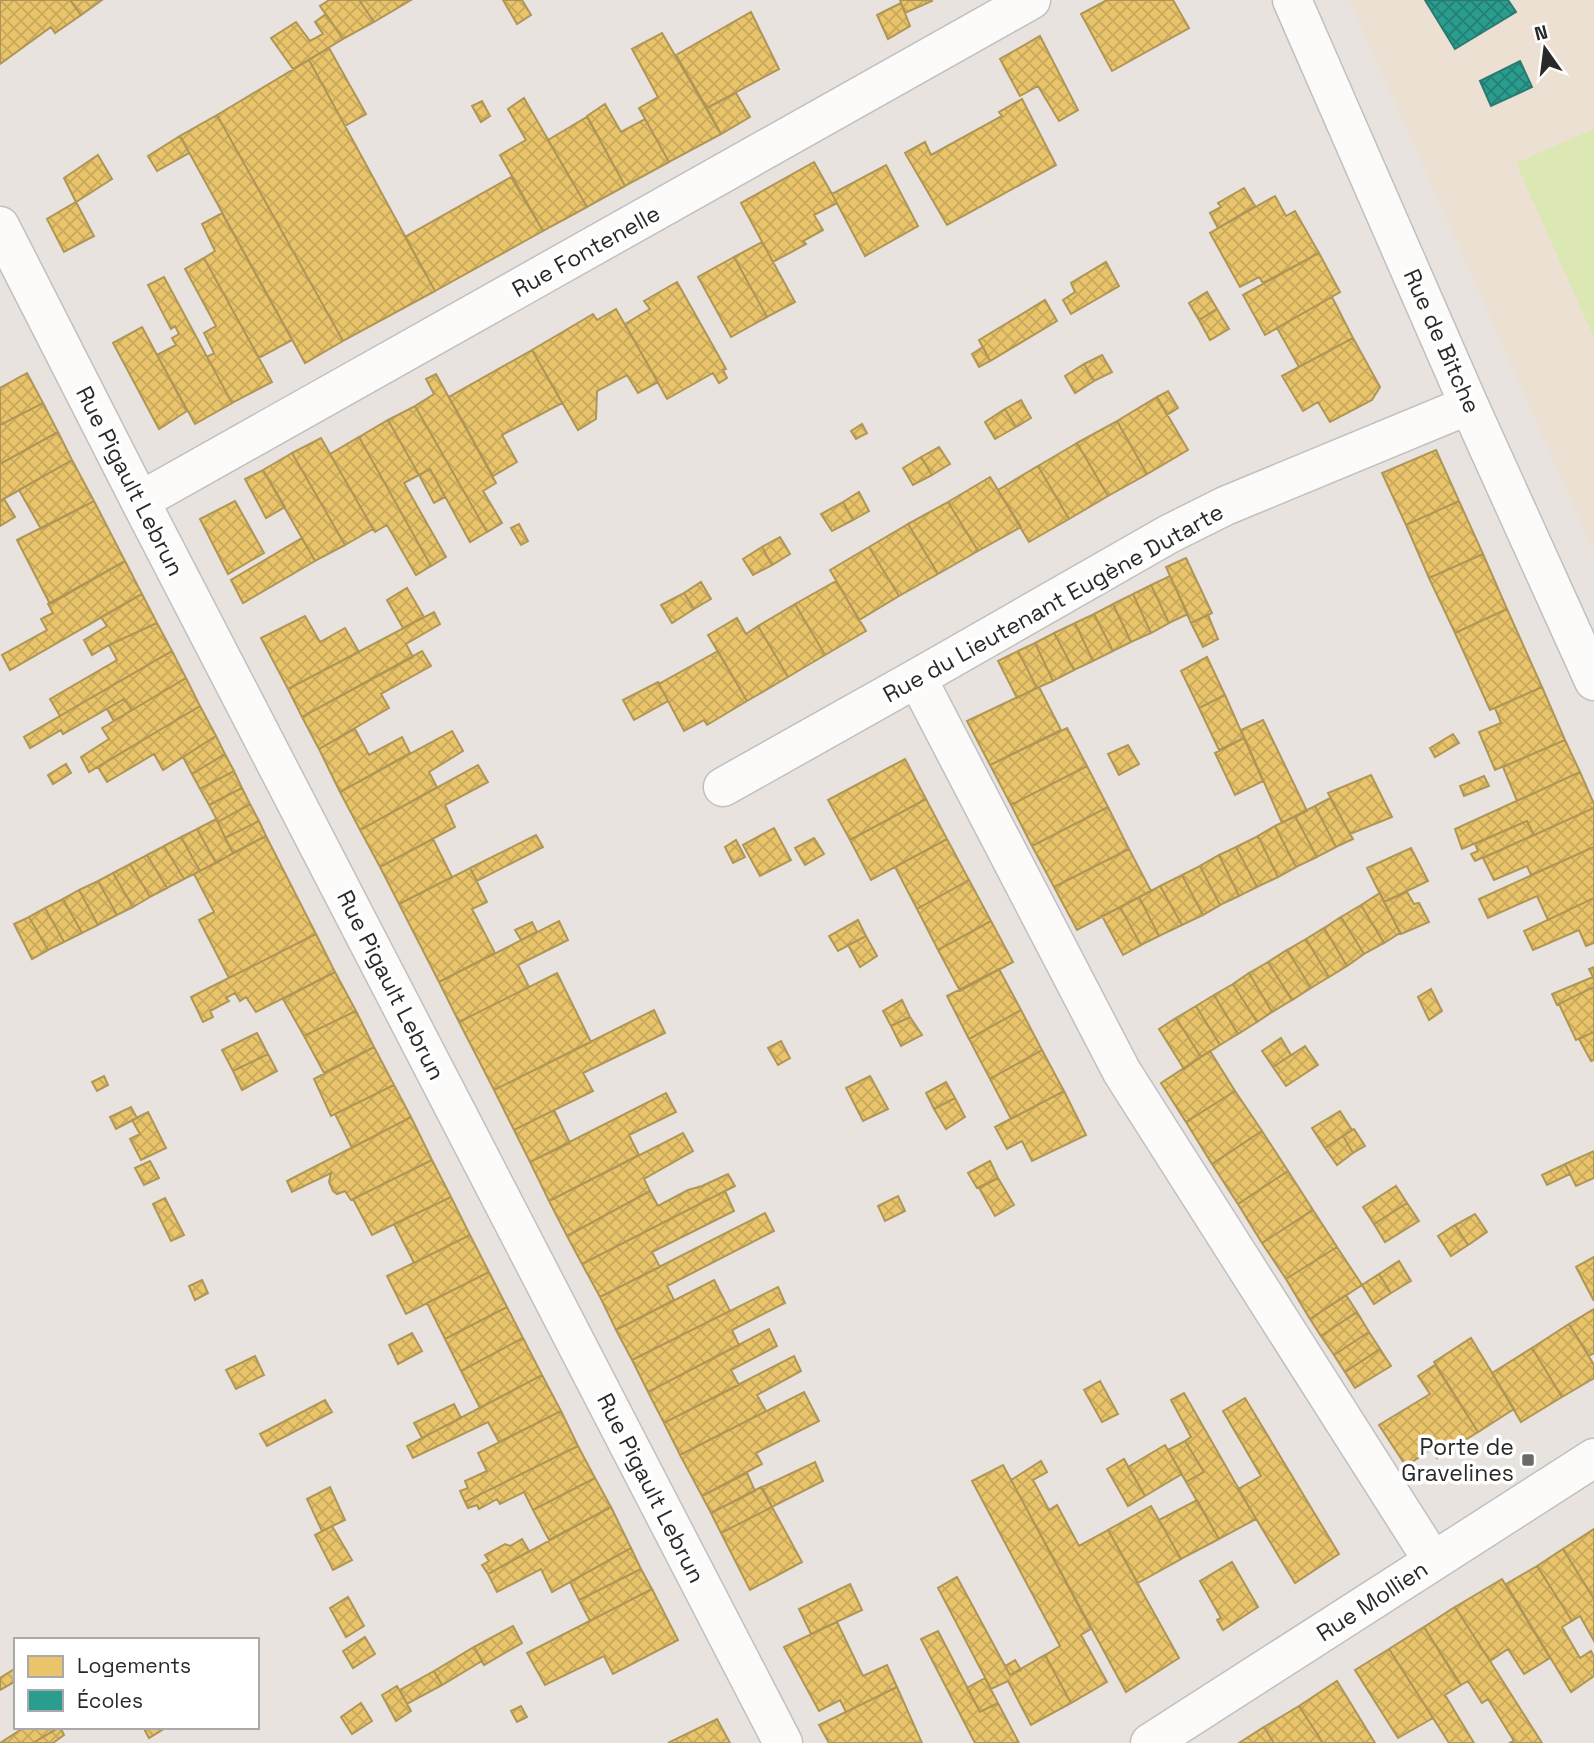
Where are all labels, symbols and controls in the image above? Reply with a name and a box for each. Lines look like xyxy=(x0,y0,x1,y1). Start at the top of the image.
north arrow xyxy=(1510,14,1580,84)
text: N xyxy=(1532,19,1550,47)
street label: Rue Fontenelle xyxy=(507,198,665,304)
street label: Rue de Bitche xyxy=(1397,264,1487,418)
street label: Rue Pigault Lebrun xyxy=(69,381,191,581)
street label: Rue du Lieutenant Eugène Dutarte xyxy=(877,497,1229,709)
street label: Rue Pigault Lebrun xyxy=(330,885,452,1085)
street label: Rue Pigault Lebrun xyxy=(590,1388,712,1588)
place label: Porte de Gravelines xyxy=(1401,1432,1514,1488)
marker: Porte de Gravelines xyxy=(1520,1452,1536,1468)
street label: Rue Mollien xyxy=(1311,1554,1433,1648)
legend xyxy=(14,1638,259,1729)
text: Logements xyxy=(77,1652,191,1679)
text: Écoles xyxy=(77,1687,143,1714)

